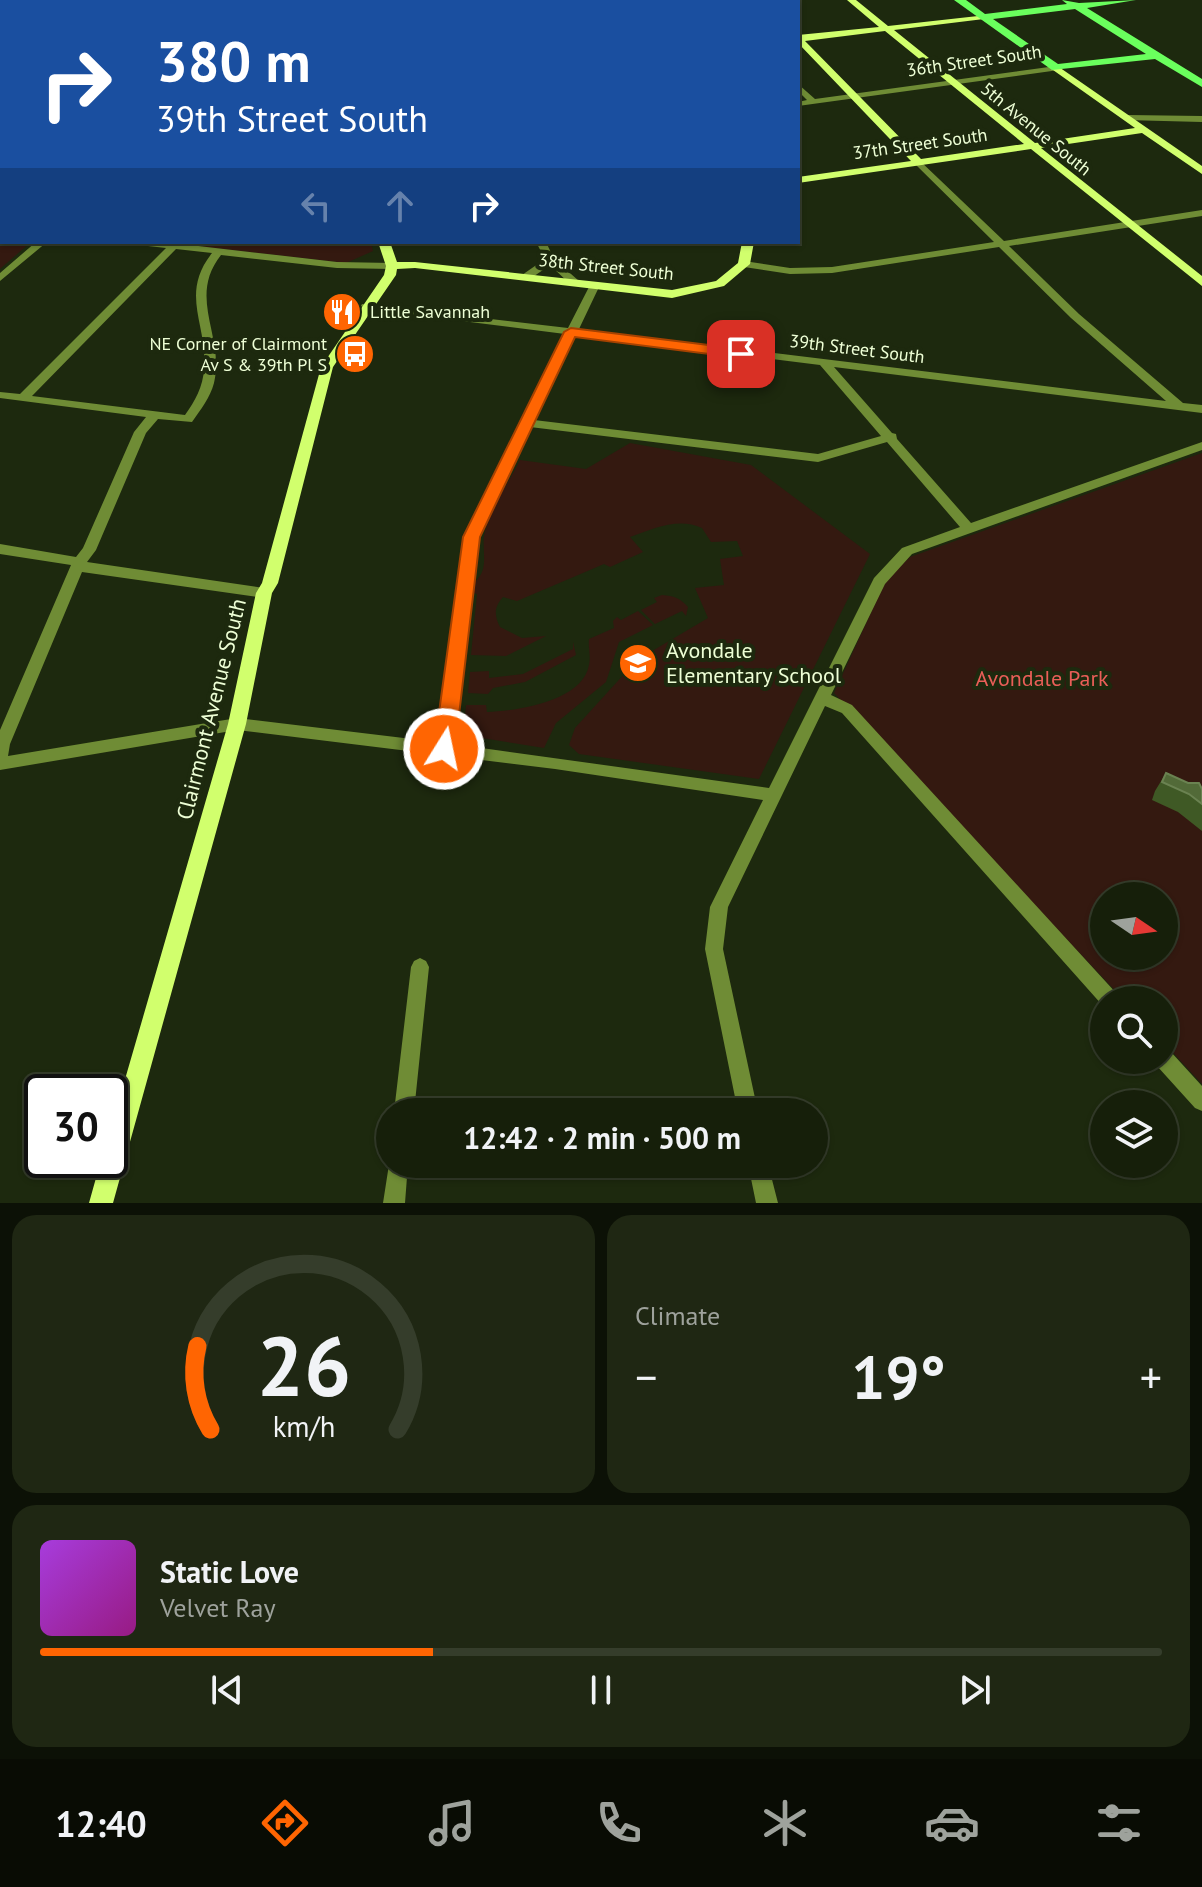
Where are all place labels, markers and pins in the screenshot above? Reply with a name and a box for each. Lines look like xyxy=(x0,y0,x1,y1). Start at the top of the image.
restaurant icon: Little Savannah xyxy=(321,291,363,333)
place label: Little Savannah xyxy=(370,300,490,323)
pin xyxy=(707,320,775,388)
place label: NE Corner of Clairmont Av S & 39th Pl S xyxy=(150,332,327,376)
bus stop icon: NE Corner of Clairmont Av S & 39th Pl S xyxy=(334,333,376,375)
place label: Avondale Elementary School xyxy=(666,636,842,689)
school or university icon: Avondale Elementary School xyxy=(617,642,659,684)

